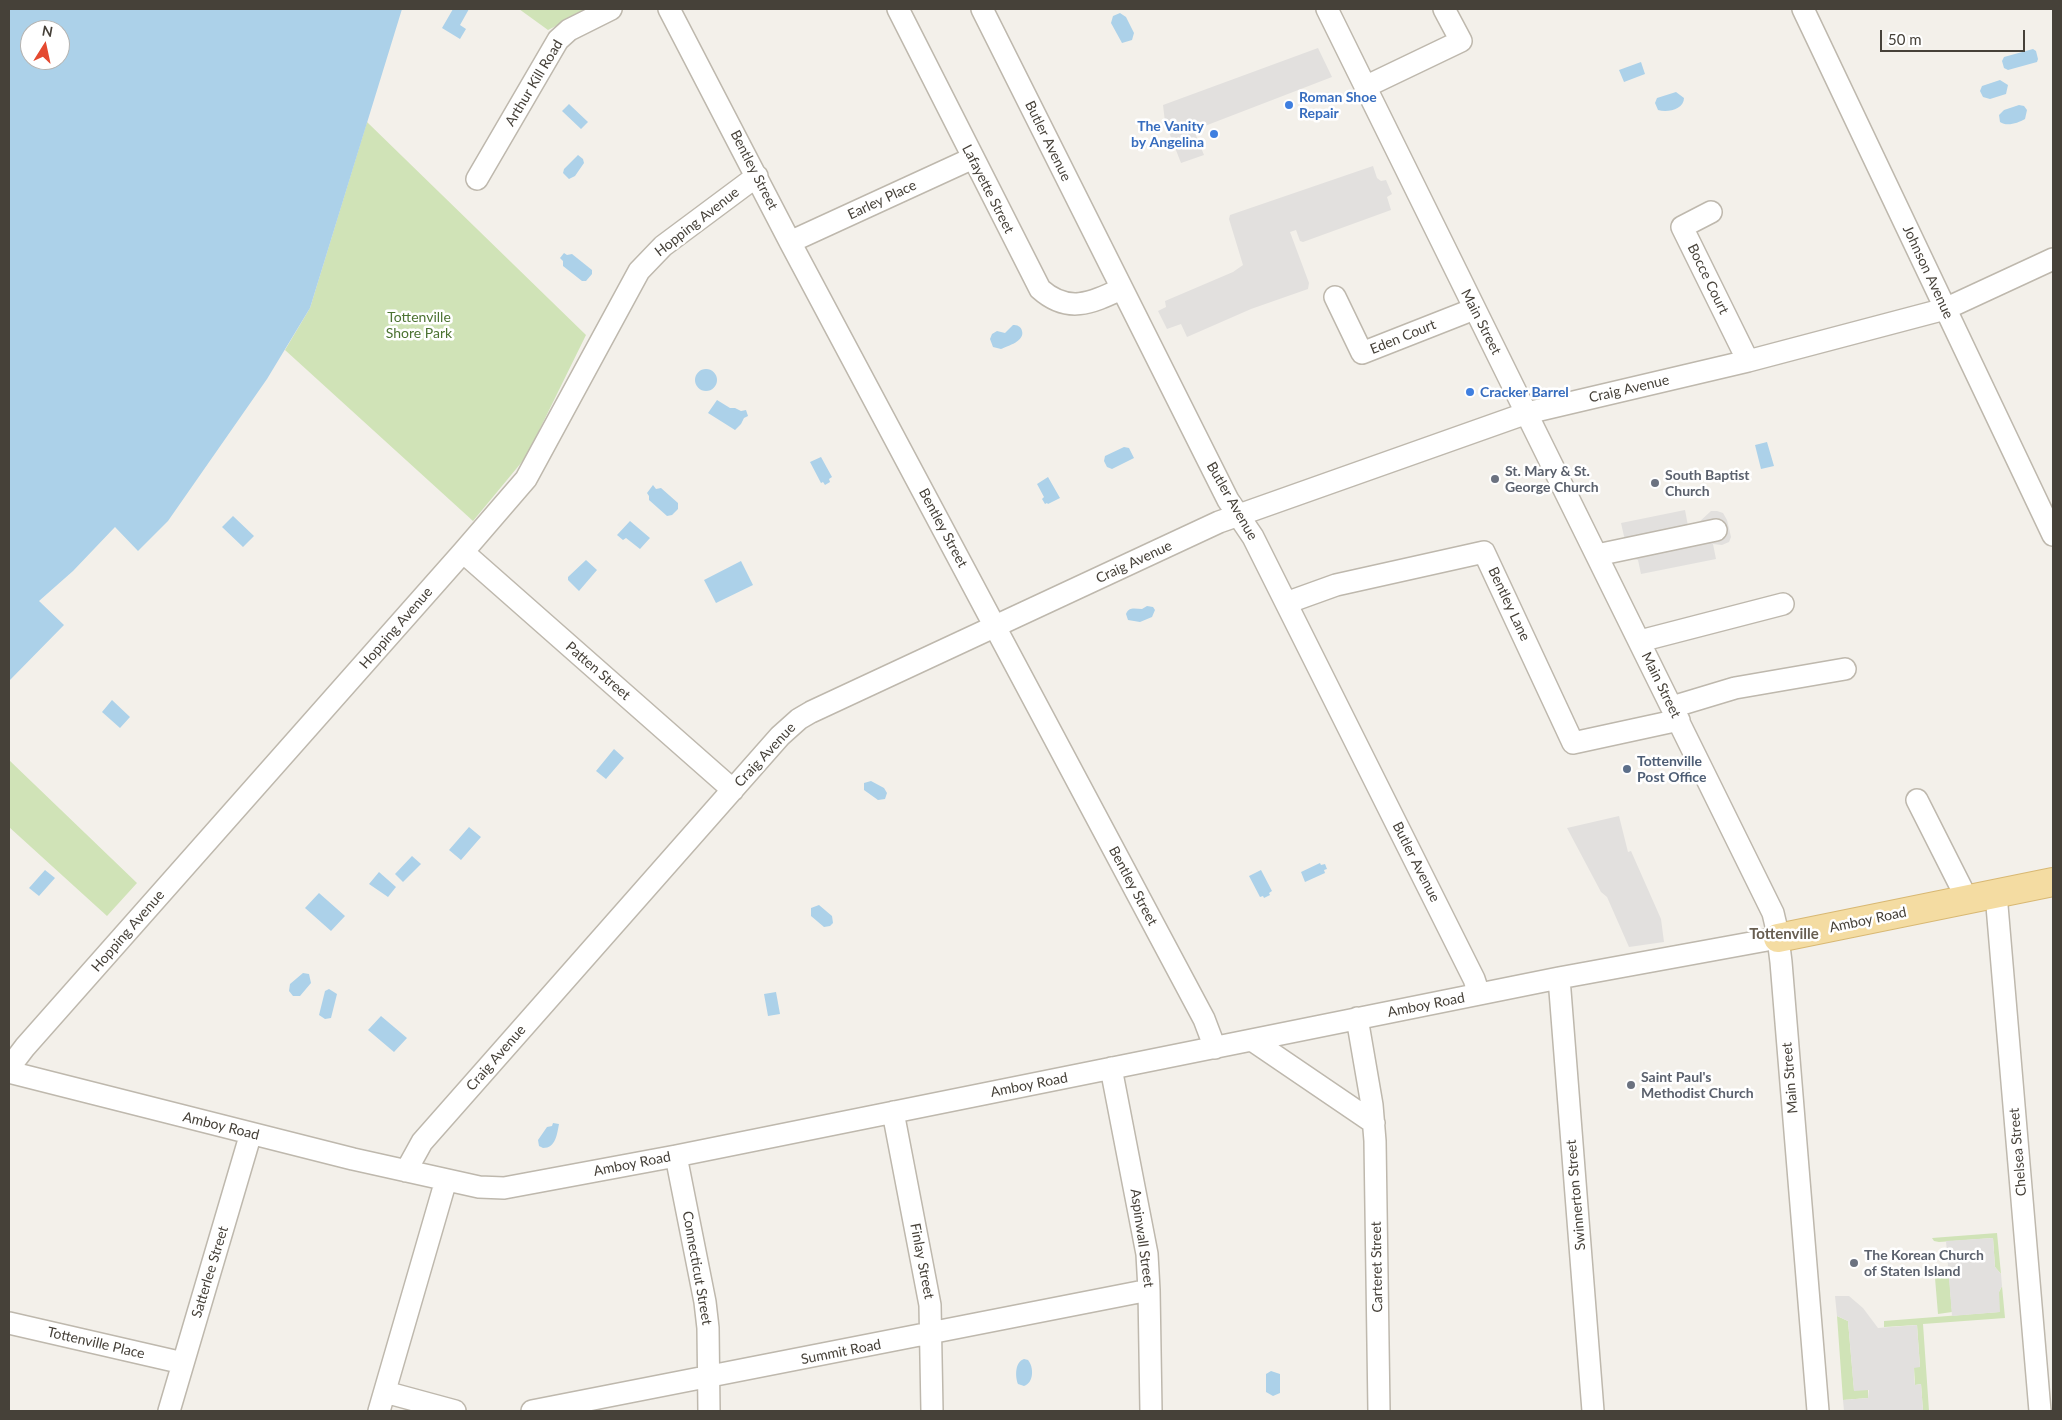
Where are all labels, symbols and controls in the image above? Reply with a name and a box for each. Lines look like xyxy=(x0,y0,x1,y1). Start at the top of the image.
north arrow xyxy=(20,20,70,70)
scale bar xyxy=(1882,20,2027,52)
text: N xyxy=(41,21,54,40)
text: 50 m xyxy=(1888,30,1922,48)
street label: Arthur Kill Road xyxy=(502,37,566,129)
place label: Roman Shoe Repair xyxy=(1299,89,1377,121)
street label: Butler Avenue xyxy=(1021,98,1075,184)
marker: Roman Shoe Repair xyxy=(1283,99,1295,111)
place label: The Vanity by Angelina xyxy=(1131,118,1204,150)
street label: Bentley Street xyxy=(727,127,781,213)
marker: The Vanity by Angelina xyxy=(1208,128,1220,140)
street label: Lafayette Street xyxy=(958,142,1018,236)
street label: Earley Place xyxy=(845,177,919,223)
street label: Hopping Avenue xyxy=(651,184,743,260)
street label: Johnson Avenue xyxy=(1899,223,1957,321)
street label: Bocce Court xyxy=(1684,241,1732,317)
street label: Main Street xyxy=(1457,286,1505,358)
park label: Tottenville Shore Park xyxy=(386,309,452,342)
street label: Eden Court xyxy=(1368,316,1438,358)
street label: Craig Avenue xyxy=(1587,372,1671,406)
place label: Cracker Barrel xyxy=(1480,384,1569,400)
marker: Cracker Barrel xyxy=(1464,386,1476,398)
street label: Butler Avenue xyxy=(1203,459,1261,543)
place label: St. Mary & St. George Church xyxy=(1505,463,1599,496)
place label: South Baptist Church xyxy=(1665,467,1750,500)
marker: St. Mary & St. George Church xyxy=(1489,473,1501,485)
marker: South Baptist Church xyxy=(1649,477,1661,489)
street label: Bentley Street xyxy=(915,486,971,570)
street label: Craig Avenue xyxy=(1093,537,1175,587)
street label: Bentley Lane xyxy=(1485,564,1533,644)
street label: Hopping Avenue xyxy=(356,584,436,672)
street label: Patten Street xyxy=(562,638,634,704)
street label: Main Street xyxy=(1638,649,1684,721)
street label: Craig Avenue xyxy=(731,719,799,791)
place label: Tottenville Post Office xyxy=(1637,753,1706,786)
marker: Tottenville Post Office xyxy=(1621,763,1633,775)
street label: Butler Avenue xyxy=(1389,819,1443,905)
street label: Bentley Street xyxy=(1105,844,1161,928)
street label: Hopping Avenue xyxy=(88,887,168,975)
street label: Amboy Road xyxy=(1828,904,1908,936)
district label: Tottenville xyxy=(1749,925,1819,943)
street label: Amboy Road xyxy=(1386,989,1466,1021)
street label: Craig Avenue xyxy=(463,1022,529,1094)
street label: Main Street xyxy=(1779,1042,1801,1114)
street label: Amboy Road xyxy=(989,1069,1069,1101)
place label: Saint Paul's Methodist Church xyxy=(1641,1069,1754,1102)
marker: Saint Paul's Methodist Church xyxy=(1625,1079,1637,1091)
street label: Chelsea Street xyxy=(2006,1107,2030,1197)
street label: Amboy Road xyxy=(181,1108,261,1144)
street label: Swinnerton Street xyxy=(1563,1139,1589,1251)
street label: Amboy Road xyxy=(592,1148,672,1180)
street label: Aspinwall Street xyxy=(1127,1188,1157,1288)
street label: Connecticut Street xyxy=(679,1210,715,1326)
street label: Carteret Street xyxy=(1368,1221,1386,1313)
street label: Finlay Street xyxy=(906,1222,938,1300)
street label: Satterlee Street xyxy=(188,1224,232,1320)
place label: The Korean Church of Staten Island xyxy=(1864,1247,1984,1280)
marker: The Korean Church of Staten Island xyxy=(1848,1257,1860,1269)
street label: Tottenville Place xyxy=(46,1324,146,1362)
street label: Summit Road xyxy=(799,1336,883,1368)

